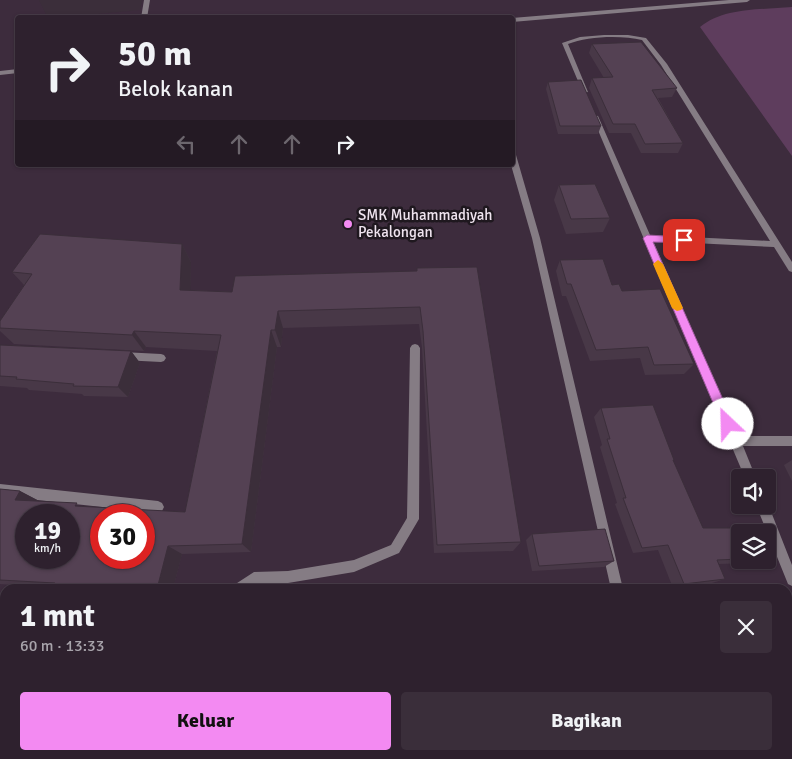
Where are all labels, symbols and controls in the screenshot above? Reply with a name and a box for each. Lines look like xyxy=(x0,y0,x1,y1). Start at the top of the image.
text: 50 m xyxy=(118,32,192,75)
icon: right xyxy=(35,35,100,100)
text: Belok kanan xyxy=(118,75,233,102)
icon: left xyxy=(172,130,200,158)
icon: ahead xyxy=(225,130,253,158)
icon: ahead xyxy=(278,130,306,158)
icon: right xyxy=(331,130,359,158)
place label: SMK Muhammadiyah Pekalongan xyxy=(358,206,492,241)
marker: SMK Muhammadiyah Pekalongan xyxy=(342,218,354,230)
pin xyxy=(663,219,705,261)
icon: arrive xyxy=(670,226,698,254)
position arrow xyxy=(701,397,753,449)
map controls xyxy=(731,469,776,569)
button: sound xyxy=(731,469,776,514)
speed limit sign: 30 xyxy=(90,504,155,569)
text: 19 xyxy=(34,515,61,546)
button: layers xyxy=(731,524,776,569)
text: km/h xyxy=(34,541,61,556)
text: 1 mnt xyxy=(20,598,95,635)
button: close xyxy=(720,601,772,653)
text: 60 m · 13:33 xyxy=(20,636,104,656)
button: Keluar xyxy=(20,692,391,750)
button: Bagikan xyxy=(401,692,772,750)

